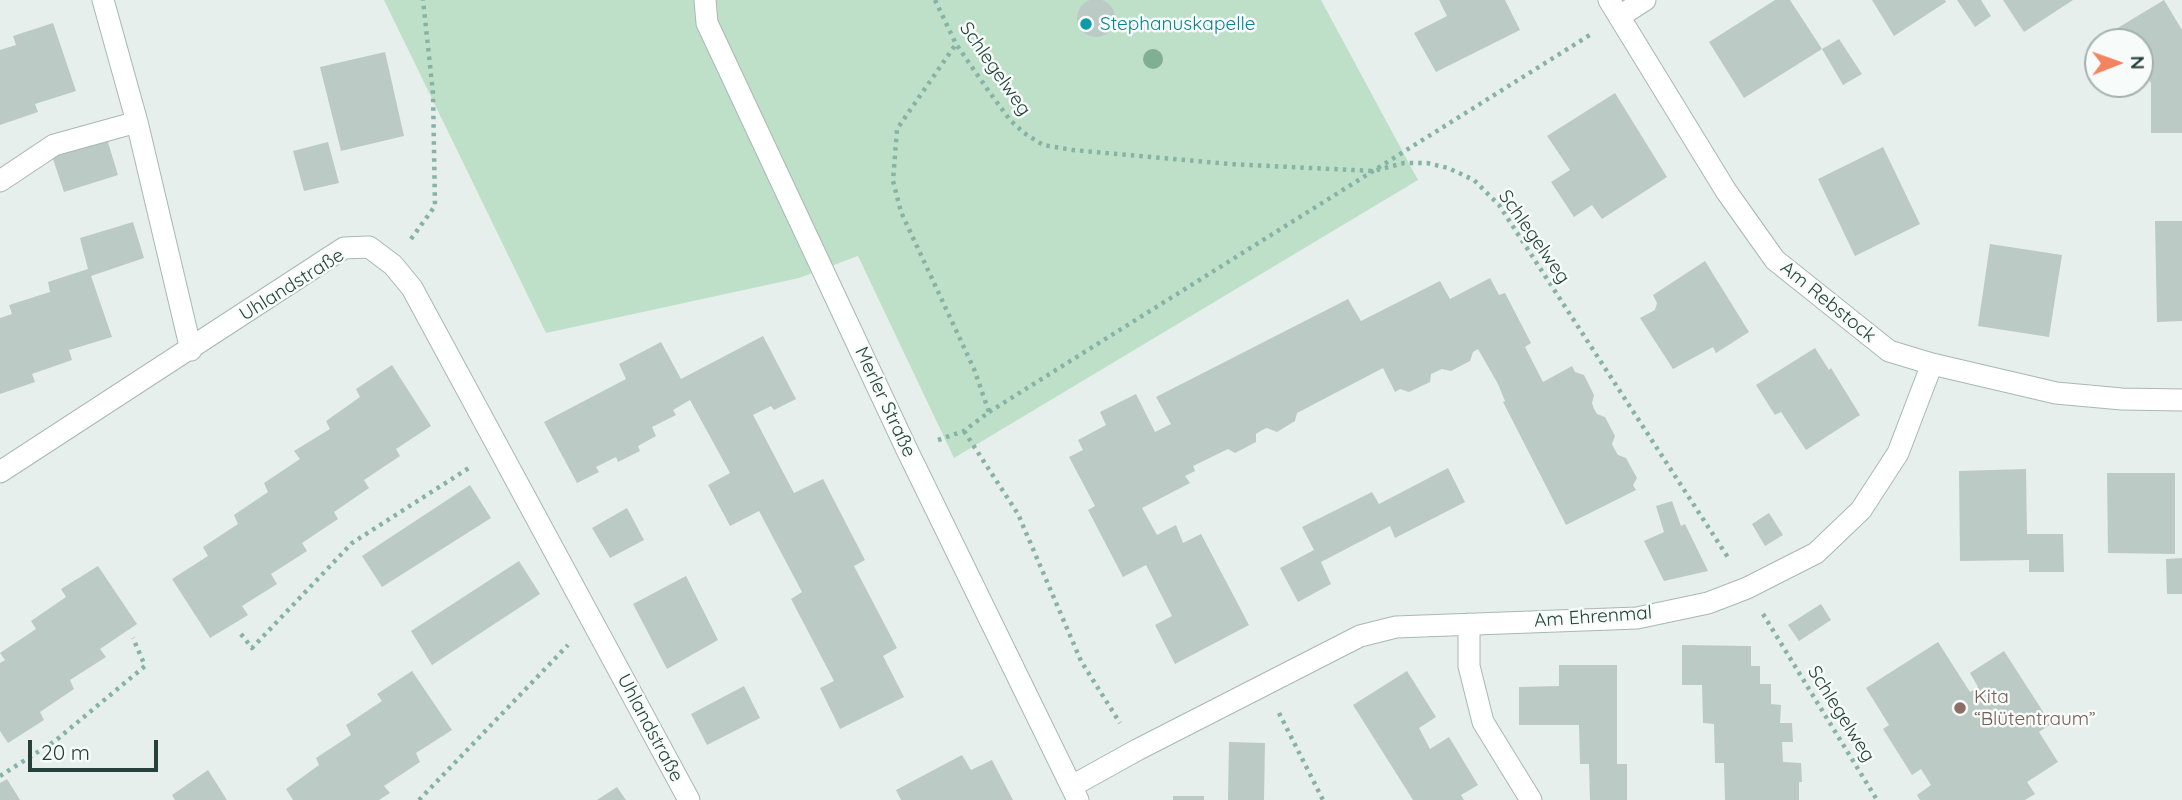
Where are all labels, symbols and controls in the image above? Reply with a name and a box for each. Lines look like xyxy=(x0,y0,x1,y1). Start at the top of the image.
place label: Stephanuskapelle xyxy=(1100,13,1255,35)
marker: Stephanuskapelle xyxy=(1078,16,1094,32)
street label: Schlegelweg xyxy=(954,18,1036,120)
north arrow xyxy=(2084,28,2154,98)
text: N xyxy=(2126,55,2150,70)
street label: Schlegelweg xyxy=(1493,186,1575,288)
street label: Uhlandstraße xyxy=(236,244,348,326)
street label: Am Rebstock xyxy=(1776,257,1880,347)
street label: Merler Straße xyxy=(849,343,921,461)
street label: Am Ehrenmal xyxy=(1533,602,1653,632)
street label: Schlegelweg xyxy=(1802,662,1880,766)
street label: Uhlandstraße xyxy=(612,670,688,786)
place label: Kita “Blütentraum” xyxy=(1974,686,2096,730)
marker: Kita “Blütentraum” xyxy=(1952,700,1968,716)
scale bar xyxy=(32,726,161,770)
text: 20 m xyxy=(41,739,90,765)

